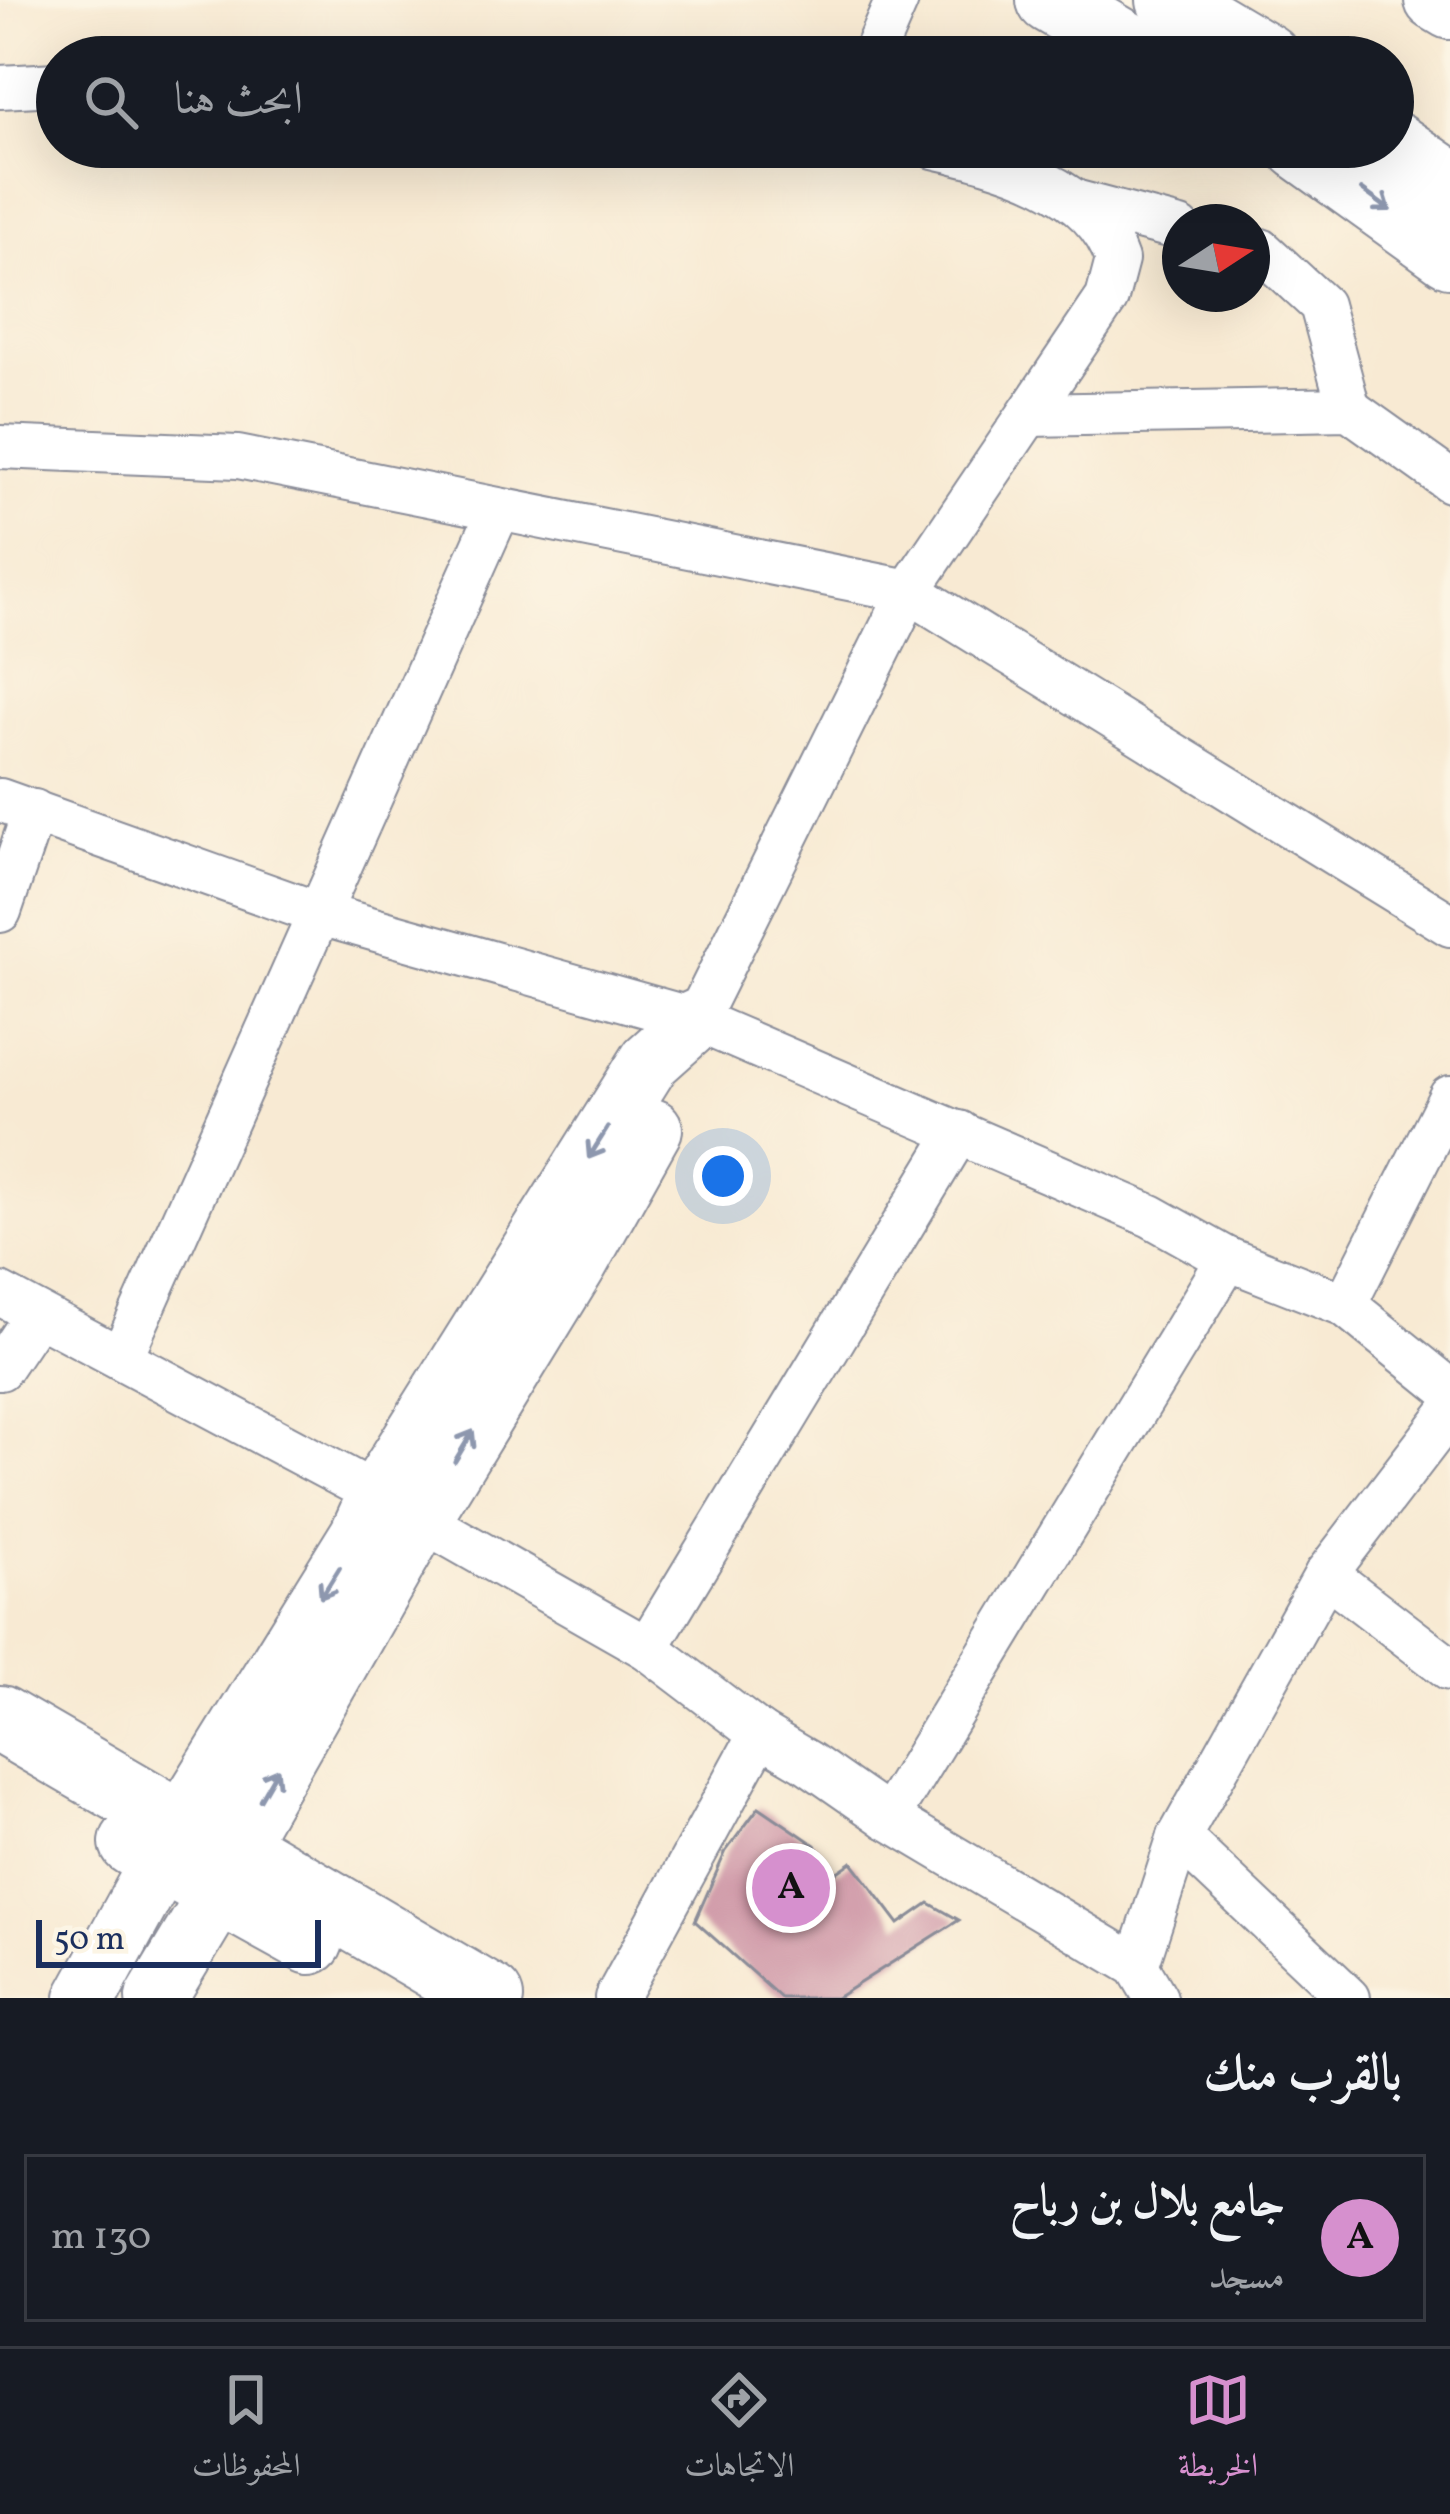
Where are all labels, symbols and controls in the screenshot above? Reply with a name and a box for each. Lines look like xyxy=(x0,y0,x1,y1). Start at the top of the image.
search box xyxy=(36,36,1414,168)
icon: search xyxy=(78,69,144,135)
text: ابحث هنا xyxy=(174,70,303,133)
one-way arrow xyxy=(1359,187,1392,212)
north arrow xyxy=(1162,204,1270,312)
one-way arrow xyxy=(586,1125,610,1159)
your location xyxy=(693,1146,753,1206)
one-way arrow xyxy=(452,1430,476,1464)
one-way arrow xyxy=(318,1566,342,1600)
one-way arrow xyxy=(258,1767,282,1802)
pin: A xyxy=(752,1843,830,1933)
scale bar xyxy=(36,1914,321,1967)
text: 50 m xyxy=(54,1918,125,1964)
text: بالقرب منك xyxy=(1203,2040,1402,2111)
text: جامع بلال بن رباح xyxy=(1010,2172,1285,2235)
text: 130 m xyxy=(51,2211,151,2265)
text: A xyxy=(1346,2211,1374,2265)
text: مسجد xyxy=(1208,2251,1285,2305)
tab: المحفوظات xyxy=(192,2367,301,2497)
tab: الاتجاهات xyxy=(684,2367,794,2497)
tab: الخريطة xyxy=(1178,2367,1258,2497)

